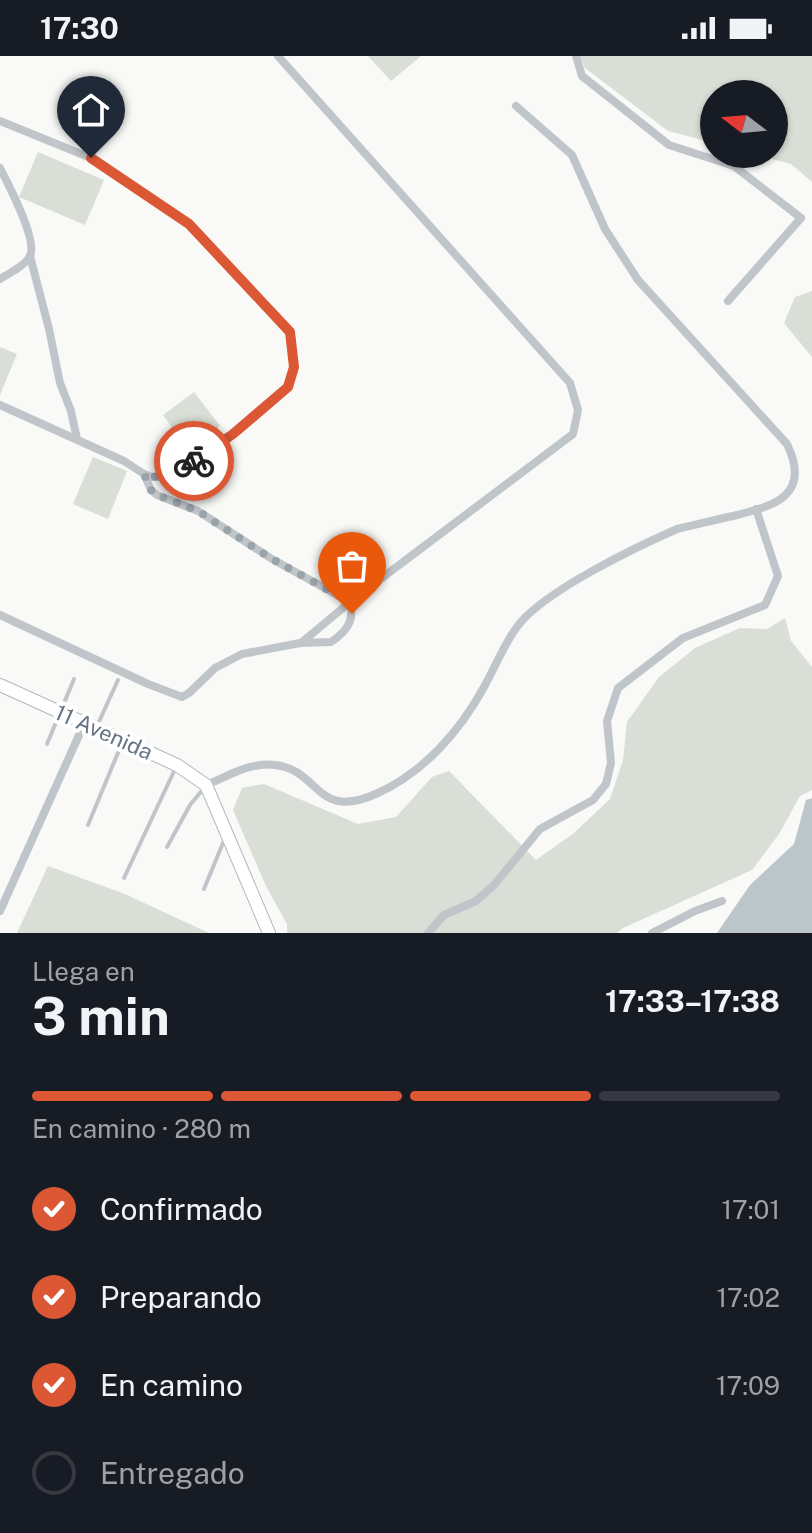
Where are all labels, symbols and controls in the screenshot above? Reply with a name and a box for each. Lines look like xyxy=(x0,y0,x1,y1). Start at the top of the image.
text: 17:30 xyxy=(40,10,119,46)
pin xyxy=(57,76,125,158)
north arrow xyxy=(700,80,788,168)
map controls xyxy=(700,80,788,168)
icon: home xyxy=(69,88,113,132)
courier xyxy=(154,421,234,501)
icon: bike xyxy=(172,439,216,483)
pin xyxy=(318,532,386,614)
icon: bag xyxy=(330,544,374,588)
street label: 11 Avenida xyxy=(51,699,157,765)
text: Llega en xyxy=(32,956,135,987)
text: 17:33–17:38 xyxy=(605,983,780,1019)
text: 3 min xyxy=(32,986,170,1047)
text: En camino · 280 m xyxy=(32,1113,251,1144)
icon: check xyxy=(32,1187,76,1231)
text: Confirmado xyxy=(100,1191,263,1227)
text: 17:01 xyxy=(721,1194,780,1225)
icon: check xyxy=(32,1275,76,1319)
text: Preparando xyxy=(100,1279,262,1315)
text: 17:02 xyxy=(717,1282,780,1313)
icon: check xyxy=(32,1363,76,1407)
text: En camino xyxy=(100,1367,243,1403)
text: 17:09 xyxy=(716,1370,780,1401)
text: Entregado xyxy=(100,1455,245,1491)

